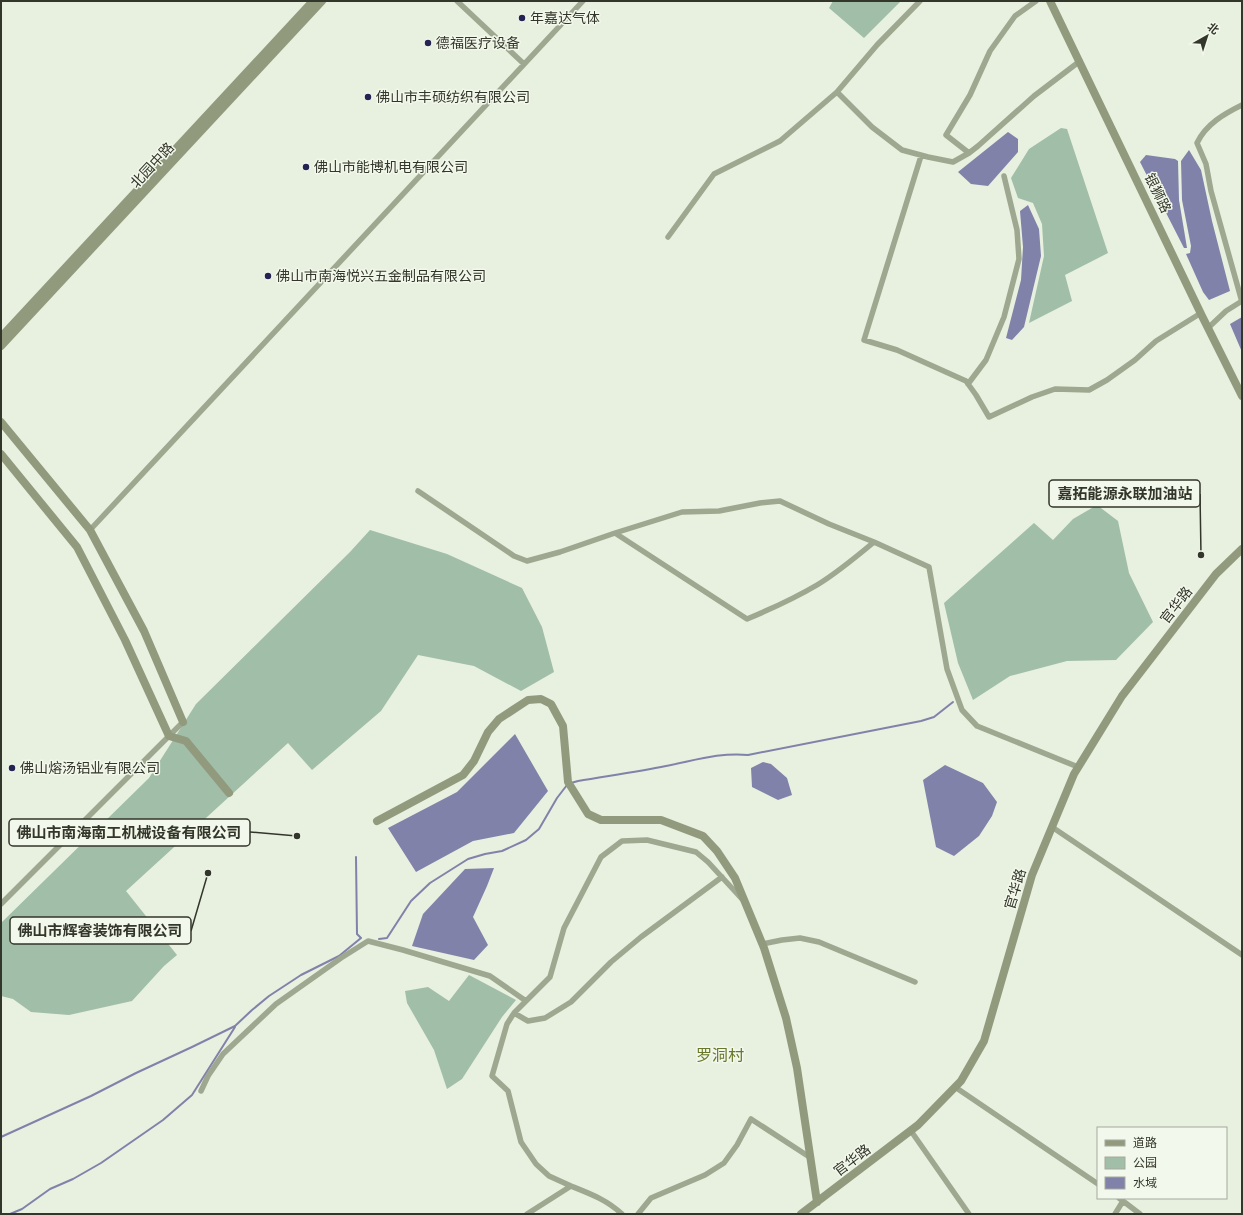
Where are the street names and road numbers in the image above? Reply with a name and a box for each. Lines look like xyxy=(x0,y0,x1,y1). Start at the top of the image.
street label: 北园中路 xyxy=(126,138,177,191)
street label: 银狮路 xyxy=(1142,170,1175,215)
street label: 官华路 xyxy=(1156,583,1195,626)
street label: 官华路 xyxy=(1000,866,1029,911)
street label: 官华路 xyxy=(830,1140,874,1179)

